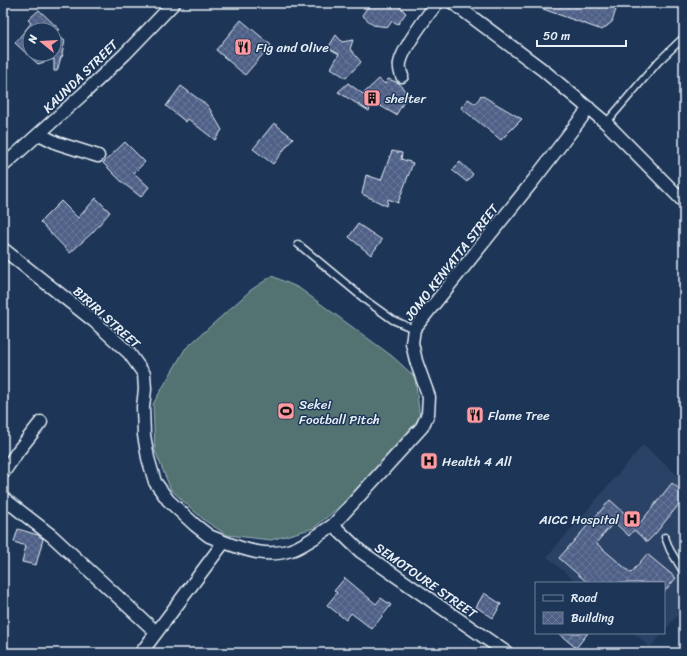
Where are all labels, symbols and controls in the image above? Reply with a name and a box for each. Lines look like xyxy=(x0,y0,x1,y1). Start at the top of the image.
north arrow xyxy=(22,22,62,62)
scale bar xyxy=(537,22,626,48)
text: 50 m xyxy=(543,25,570,47)
text: N xyxy=(22,32,43,47)
street label: KAUNDA STREET xyxy=(37,33,124,119)
place label: Fig and Olive xyxy=(256,36,329,59)
restaurant icon: Fig and Olive xyxy=(233,37,253,57)
place label: shelter xyxy=(384,87,427,110)
building icon: shelter xyxy=(362,88,382,108)
street label: JOMO KENYATTA STREET xyxy=(398,198,505,326)
street label: BIRIRI STREET xyxy=(67,280,146,355)
place label: Sekei Football Pitch xyxy=(299,393,380,431)
sports icon: Sekei Football Pitch xyxy=(276,401,296,421)
place label: Flame Tree xyxy=(488,404,550,427)
restaurant icon: Flame Tree xyxy=(465,405,485,425)
place label: Health 4 All xyxy=(442,450,512,473)
hospital icon: Health 4 All xyxy=(419,451,439,471)
place label: AICC Hospital xyxy=(538,508,619,531)
hospital icon: AICC Hospital xyxy=(622,509,642,529)
street label: SEMOTOURE STREET xyxy=(370,536,483,625)
legend xyxy=(535,582,665,634)
text: Road xyxy=(571,587,598,609)
text: Building xyxy=(571,607,614,629)

